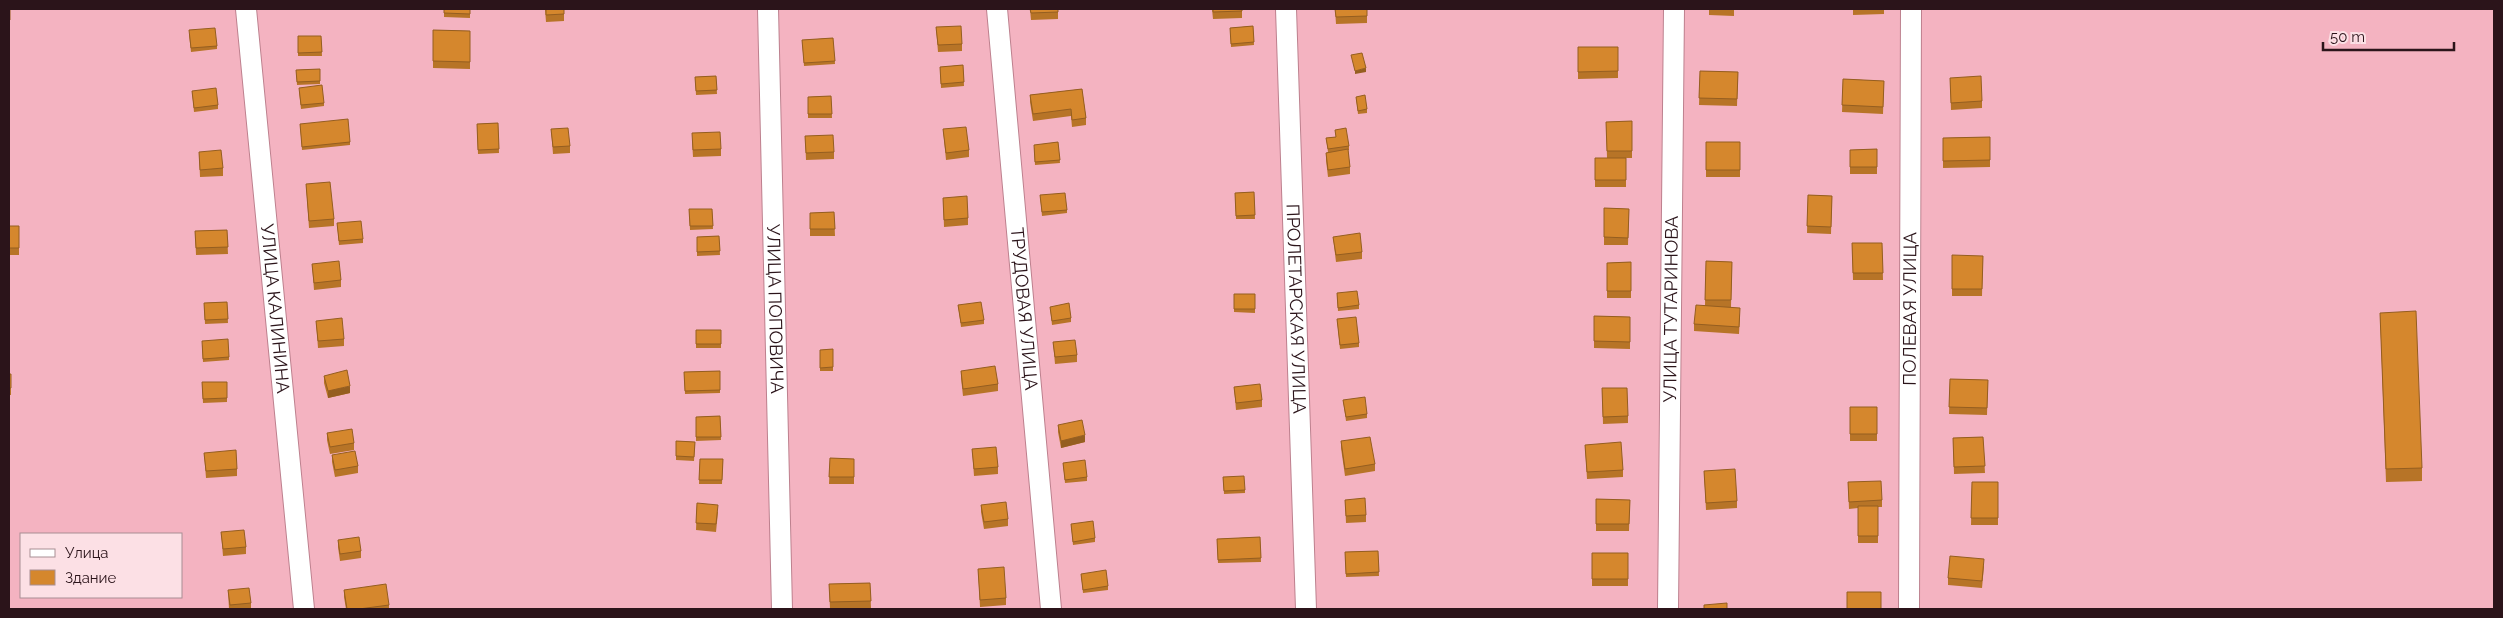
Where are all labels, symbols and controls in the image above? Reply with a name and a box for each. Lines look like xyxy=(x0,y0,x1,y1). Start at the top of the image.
scale bar xyxy=(2323,20,2454,52)
text: 50 m xyxy=(2330,28,2365,46)
street label: ПРОЛЕТАРСКАЯ УЛИЦА xyxy=(1283,203,1310,414)
street label: УЛИЦА ТУТАРИНОВА xyxy=(1659,216,1682,402)
street label: УЛИЦА КАЛИНИНА xyxy=(257,223,294,394)
street label: УЛИЦА ПОПОВИЧА xyxy=(763,224,788,394)
street label: ТРУДОВАЯ УЛИЦА xyxy=(1007,226,1042,391)
street label: ПОЛЕВАЯ УЛИЦА xyxy=(1899,232,1920,386)
legend xyxy=(20,533,182,598)
text: Улица xyxy=(65,544,109,562)
text: Здание xyxy=(65,569,117,587)

